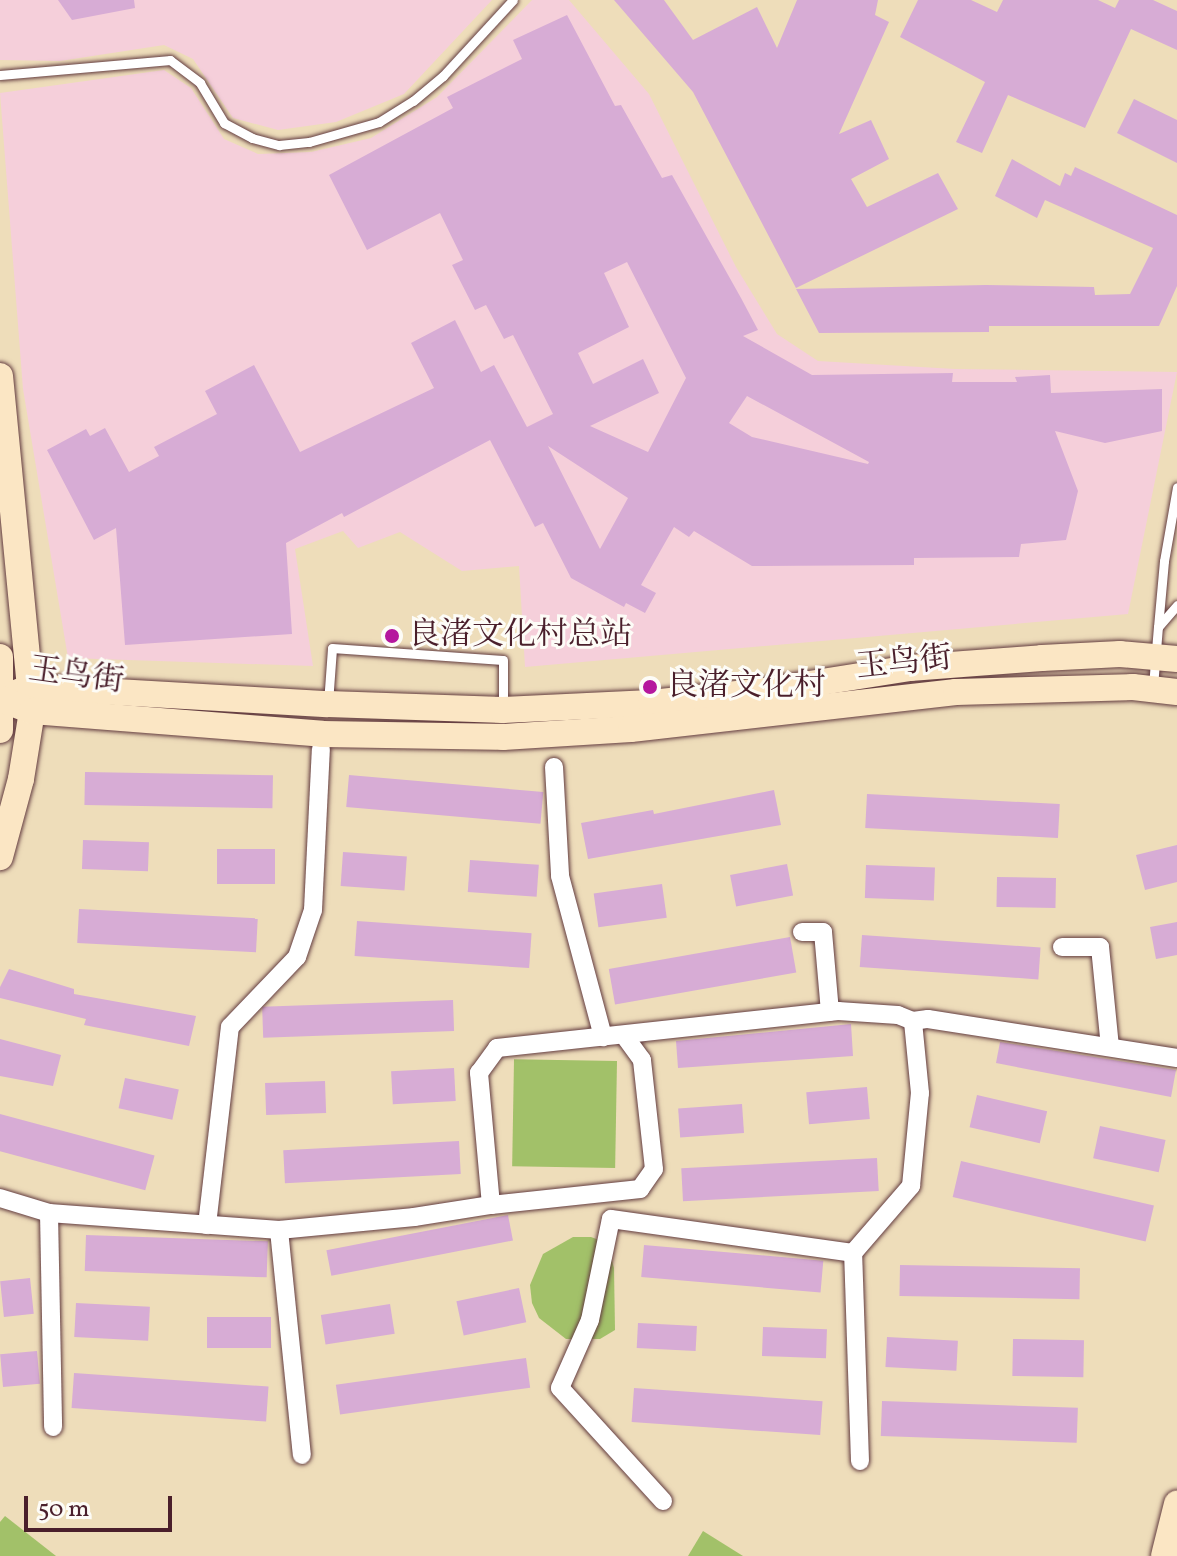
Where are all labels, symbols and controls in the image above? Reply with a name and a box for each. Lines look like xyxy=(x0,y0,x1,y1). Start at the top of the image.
place label: 良渚文化村总站 xyxy=(408,617,632,655)
marker: 良渚文化村总站 xyxy=(383,627,401,645)
street label: 玉鸟街 xyxy=(854,640,954,688)
street label: 玉鸟街 xyxy=(26,651,126,703)
place label: 良渚文化村 xyxy=(666,668,826,706)
marker: 良渚文化村 xyxy=(641,678,659,696)
scale bar xyxy=(28,1480,176,1530)
text: 50 m xyxy=(38,1493,90,1527)

